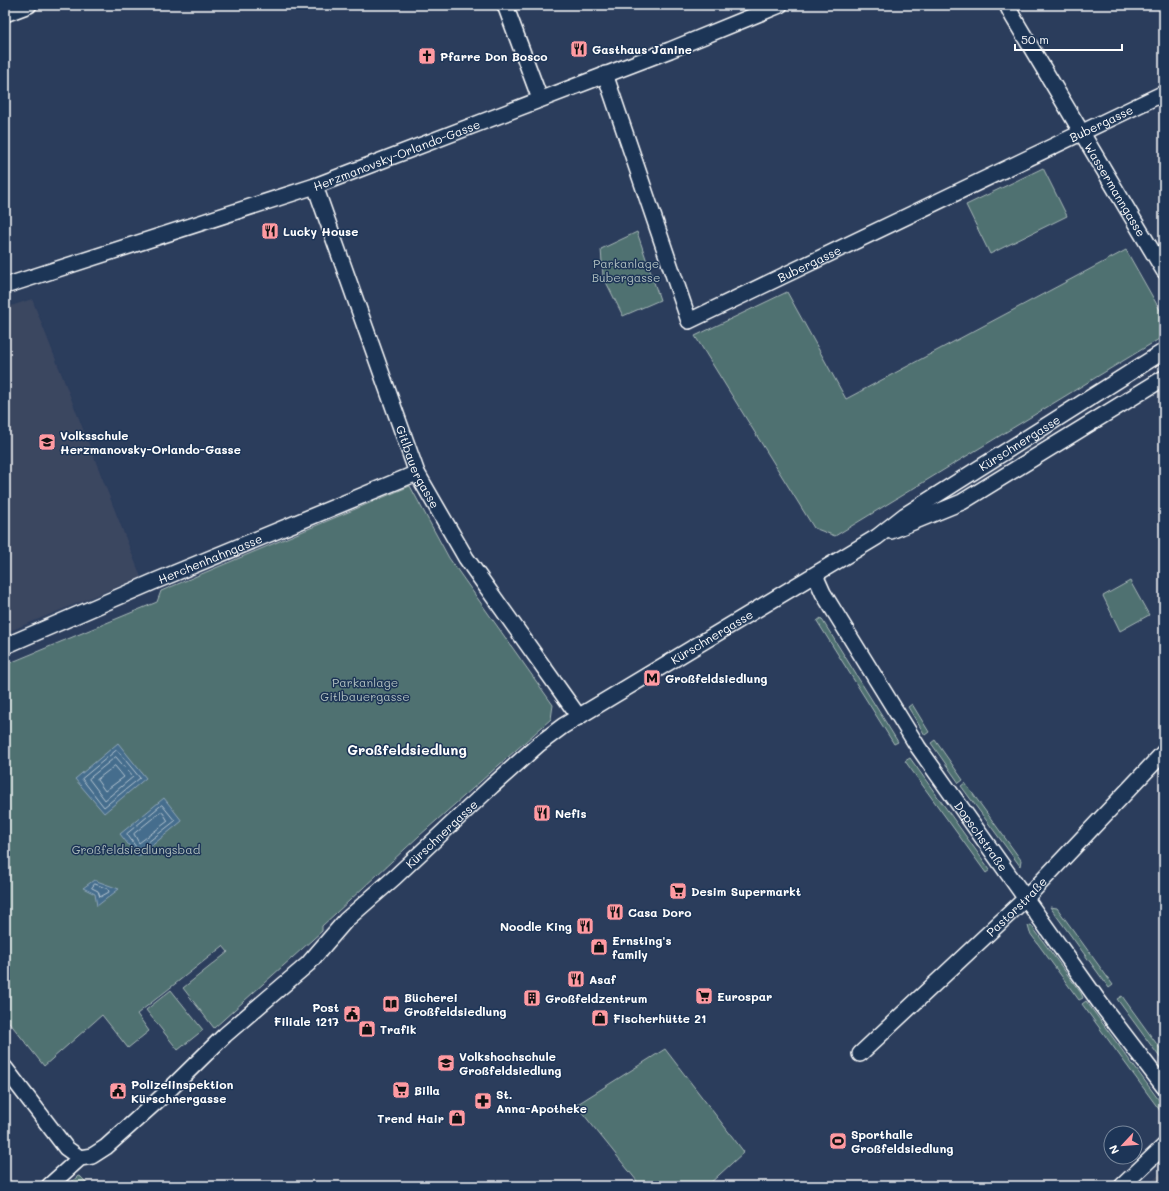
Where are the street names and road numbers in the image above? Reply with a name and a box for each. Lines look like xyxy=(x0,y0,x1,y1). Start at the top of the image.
street label: Bubergasse xyxy=(1067,101,1136,145)
street label: Herzmanovsky-Orlando-Gasse xyxy=(311,116,482,194)
street label: Wassermanngasse xyxy=(1081,139,1150,240)
street label: Bubergasse xyxy=(775,241,843,285)
street label: Kürschnergasse xyxy=(976,411,1063,474)
street label: Gitlbauergasse xyxy=(393,423,444,511)
street label: Herchenhahngasse xyxy=(156,530,265,587)
street label: Kürschnergasse xyxy=(667,606,756,668)
street label: Kürschnergasse xyxy=(402,796,481,871)
street label: Dopschstraße xyxy=(951,798,1012,874)
street label: Pastorstraße xyxy=(983,873,1050,940)

